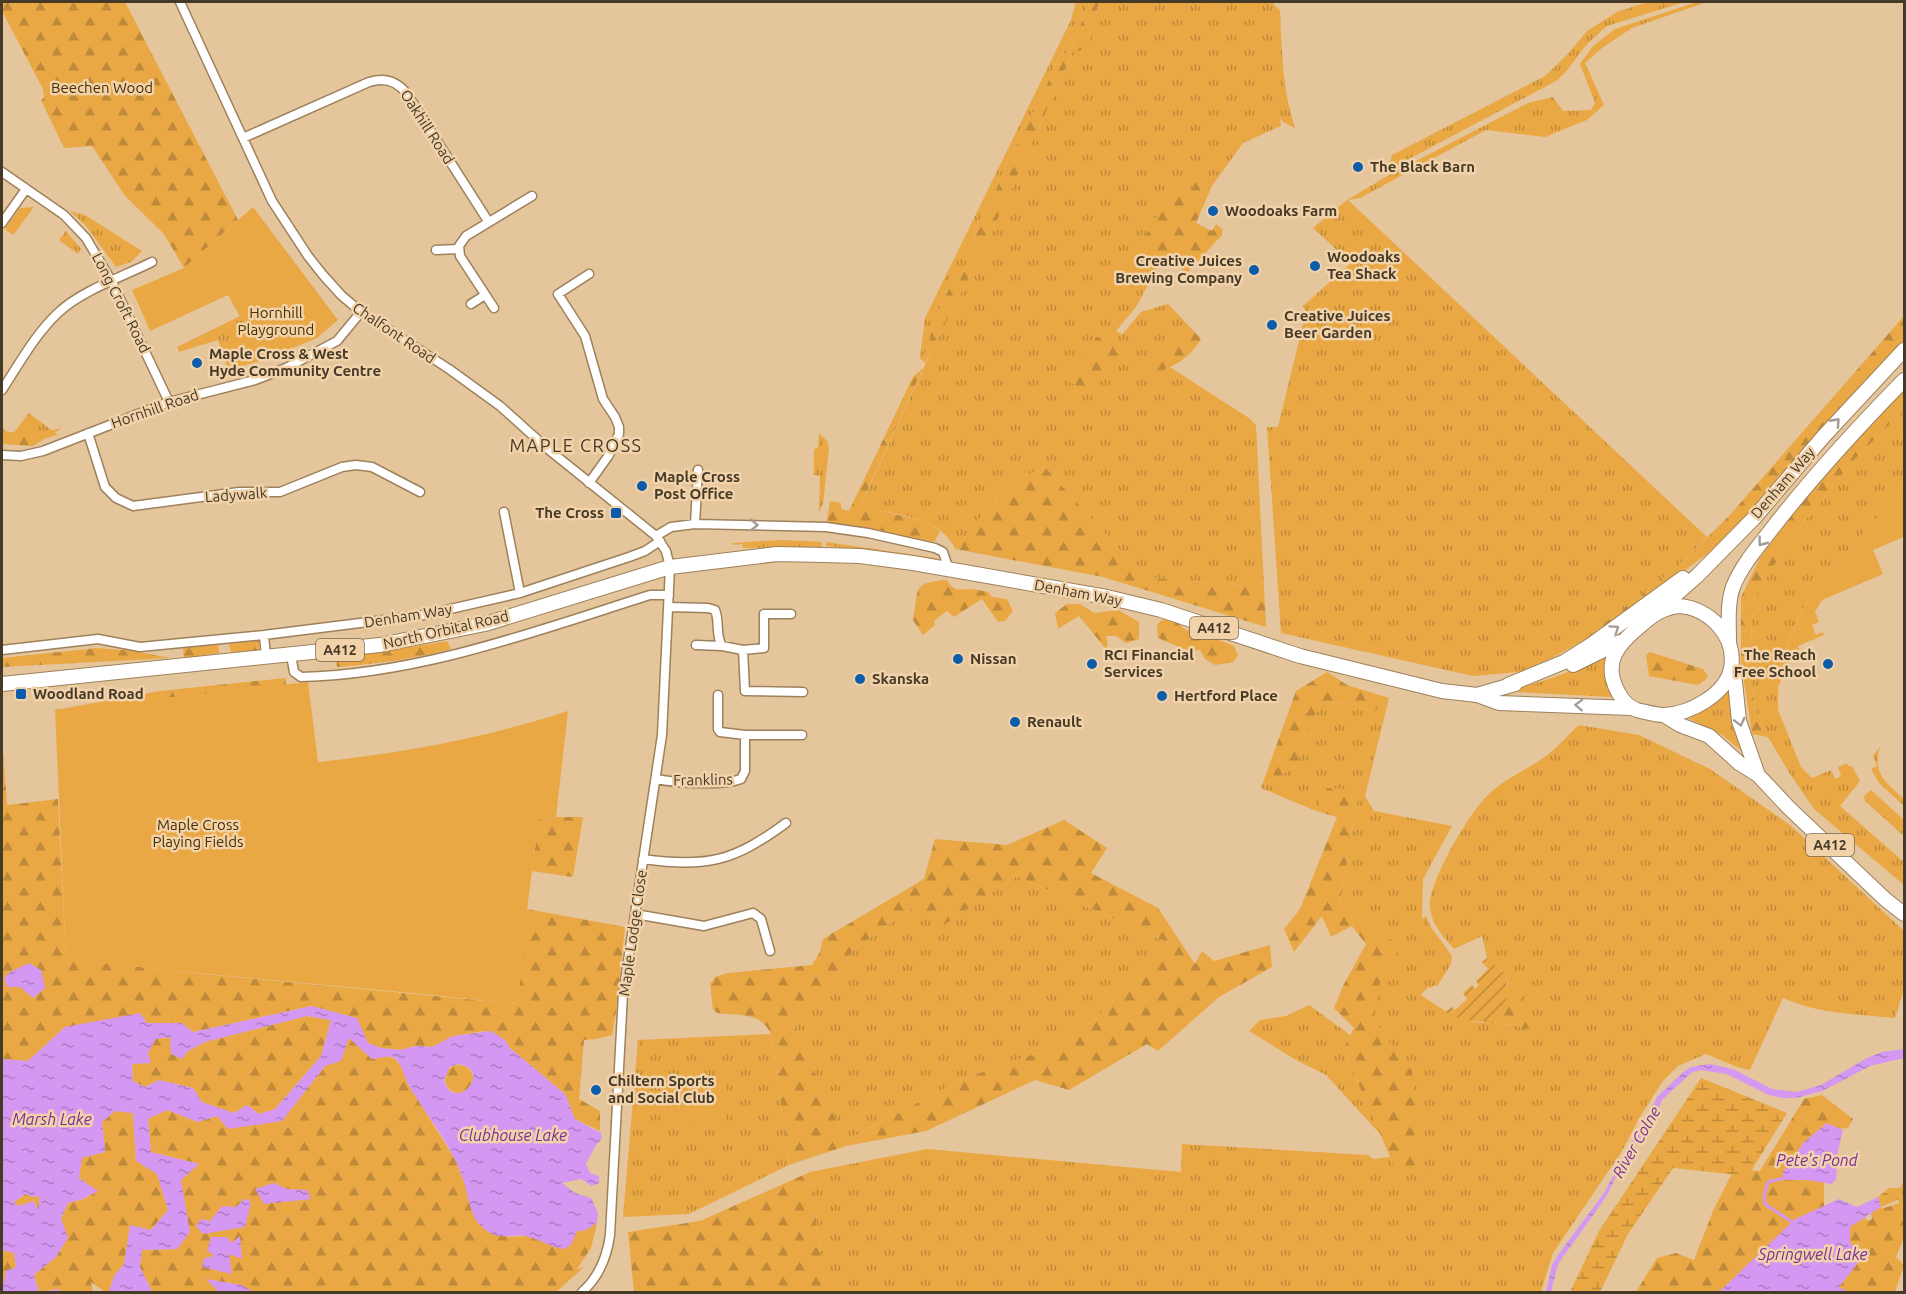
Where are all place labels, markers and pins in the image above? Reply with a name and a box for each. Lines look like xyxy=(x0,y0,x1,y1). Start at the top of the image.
place label: The Black Barn xyxy=(1370,158,1475,175)
marker: The Black Barn xyxy=(1351,160,1365,174)
place label: Woodoaks Farm xyxy=(1225,202,1337,219)
marker: Woodoaks Farm xyxy=(1206,204,1220,218)
place label: Woodoaks Tea Shack xyxy=(1327,248,1400,282)
place label: Creative Juices Brewing Company xyxy=(1115,252,1242,286)
marker: Woodoaks Tea Shack xyxy=(1308,259,1322,273)
marker: Creative Juices Brewing Company xyxy=(1247,263,1261,277)
place label: Creative Juices Beer Garden xyxy=(1284,307,1390,341)
marker: Creative Juices Beer Garden xyxy=(1265,318,1279,332)
place label: Maple Cross & West Hyde Community Centre xyxy=(209,345,381,379)
marker: Maple Cross & West Hyde Community Centre xyxy=(190,356,204,370)
place label: Maple Cross Post Office xyxy=(654,468,740,502)
marker: Maple Cross Post Office xyxy=(635,479,649,493)
place label: The Cross xyxy=(535,504,604,521)
marker: The Cross xyxy=(609,506,623,520)
place label: RCI Financial Services xyxy=(1104,646,1194,680)
place label: The Reach Free School xyxy=(1734,646,1816,680)
place label: Nissan xyxy=(970,650,1016,667)
marker: Nissan xyxy=(951,652,965,666)
marker: RCI Financial Services xyxy=(1085,657,1099,671)
marker: The Reach Free School xyxy=(1821,657,1835,671)
place label: Skanska xyxy=(872,670,929,687)
marker: Skanska xyxy=(853,672,867,686)
place label: Woodland Road xyxy=(33,685,144,702)
marker: Woodland Road xyxy=(14,687,28,701)
place label: Hertford Place xyxy=(1174,687,1278,704)
marker: Hertford Place xyxy=(1155,689,1169,703)
place label: Renault xyxy=(1027,713,1082,730)
marker: Renault xyxy=(1008,715,1022,729)
place label: Chiltern Sports and Social Club xyxy=(608,1072,715,1106)
marker: Chiltern Sports and Social Club xyxy=(589,1083,603,1097)

